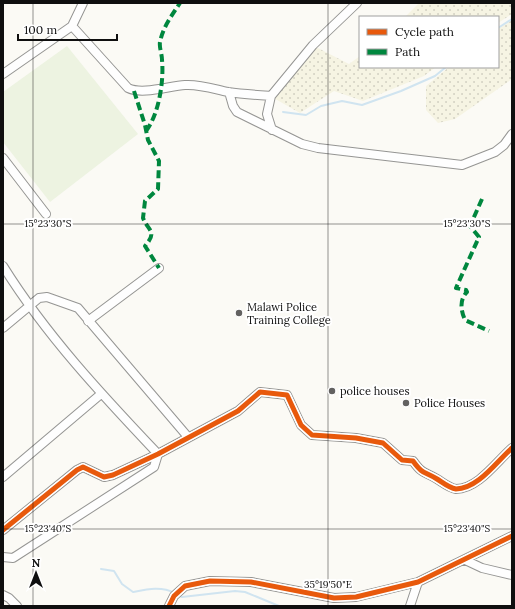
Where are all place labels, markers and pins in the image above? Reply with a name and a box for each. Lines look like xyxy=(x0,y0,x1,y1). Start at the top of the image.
place label: Malawi Police Training College xyxy=(247,300,331,327)
marker: Malawi Police Training College xyxy=(234,308,244,318)
place label: police houses xyxy=(340,384,409,398)
marker: police houses xyxy=(327,386,337,396)
place label: Police Houses xyxy=(414,396,485,410)
marker: Police Houses xyxy=(401,398,411,408)

